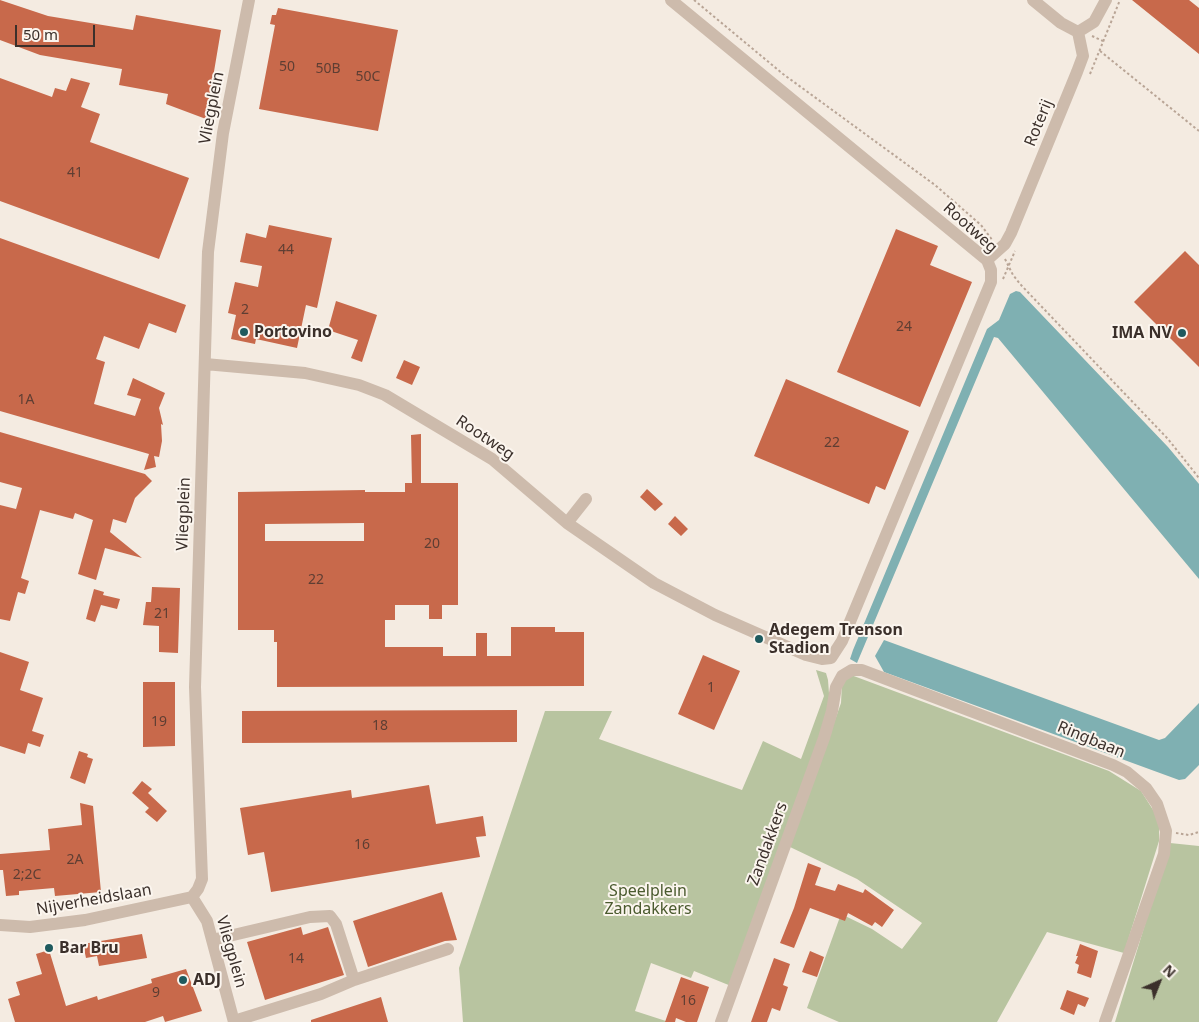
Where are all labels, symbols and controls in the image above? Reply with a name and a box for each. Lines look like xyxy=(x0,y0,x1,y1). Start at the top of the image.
scale bar xyxy=(18,15,98,47)
text: 50 m xyxy=(23,24,58,44)
house number: 50 xyxy=(279,59,295,75)
house number: 50B xyxy=(315,61,341,77)
house number: 50C xyxy=(356,69,380,85)
street label: Vliegplein xyxy=(196,70,228,146)
street label: Roterij xyxy=(1021,97,1057,149)
house number: 41 xyxy=(67,165,83,181)
street label: Rootweg xyxy=(939,199,1001,257)
house number: 44 xyxy=(278,242,294,258)
house number: 2 xyxy=(241,302,249,318)
house number: 24 xyxy=(896,319,912,335)
place label: Portovino xyxy=(254,322,332,342)
place label: IMA NV xyxy=(1112,323,1172,343)
marker: Portovino xyxy=(238,326,250,338)
marker: IMA NV xyxy=(1176,327,1188,339)
house number: 1A xyxy=(18,392,34,408)
street label: Rootweg xyxy=(452,411,518,465)
house number: 22 xyxy=(824,435,840,451)
street label: Vliegplein xyxy=(173,477,195,551)
house number: 20 xyxy=(424,536,440,552)
house number: 22 xyxy=(308,572,324,588)
house number: 21 xyxy=(154,606,170,622)
place label: Adegem Trenson Stadion xyxy=(769,620,903,658)
marker: Adegem Trenson Stadion xyxy=(753,633,765,645)
house number: 1 xyxy=(707,680,715,696)
house number: 19 xyxy=(151,714,167,730)
house number: 18 xyxy=(372,718,388,734)
street label: Ringbaan xyxy=(1054,718,1128,762)
street label: Zandakkers xyxy=(744,800,792,888)
house number: 16 xyxy=(354,837,370,853)
house number: 2A xyxy=(67,852,83,868)
house number: 2;2C xyxy=(13,867,41,883)
street label: Nijverheidslaan xyxy=(35,880,153,920)
park label: Speelplein Zandakkers xyxy=(604,881,692,919)
street label: Vliegplein xyxy=(212,914,250,990)
place label: Bar Bru xyxy=(59,938,119,958)
marker: Bar Bru xyxy=(43,942,55,954)
house number: 14 xyxy=(288,951,304,967)
north arrow xyxy=(1134,957,1184,1007)
text: N xyxy=(1159,960,1180,982)
place label: ADJ xyxy=(193,970,221,990)
marker: ADJ xyxy=(177,974,189,986)
house number: 9 xyxy=(152,985,160,1001)
house number: 16 xyxy=(680,993,696,1009)

